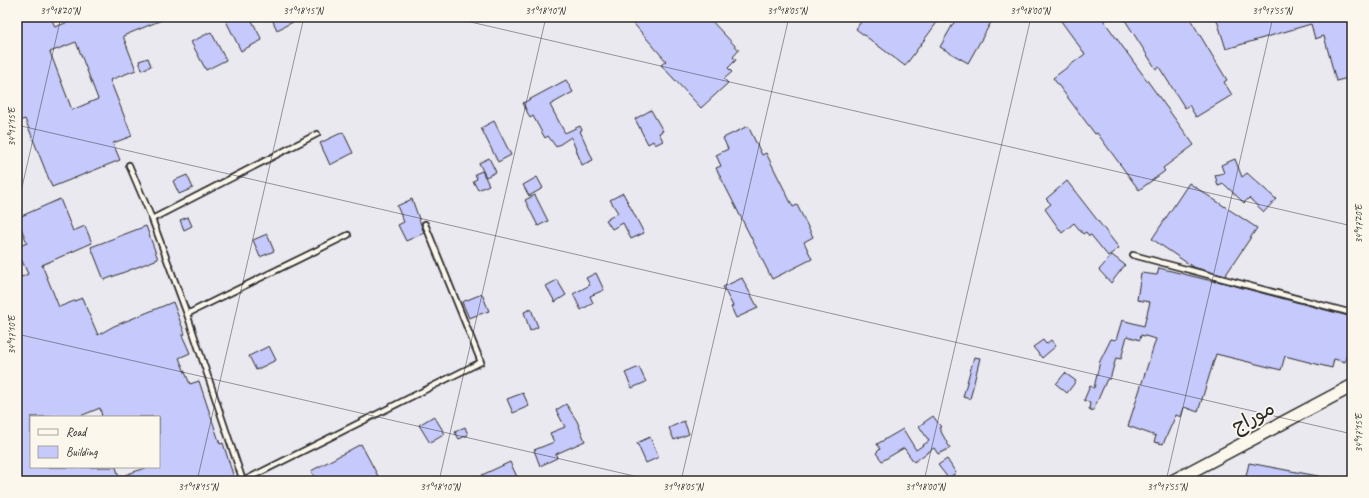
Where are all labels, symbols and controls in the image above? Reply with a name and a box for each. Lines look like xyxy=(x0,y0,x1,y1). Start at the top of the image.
text: 31°18'20"N xyxy=(40,4,82,17)
text: 31°18'15"N xyxy=(283,4,325,17)
text: 31°18'10"N xyxy=(525,4,567,17)
text: 31°18'05"N xyxy=(767,4,809,17)
text: 31°18'00"N xyxy=(1010,4,1052,17)
text: 31°17'55"N xyxy=(1252,4,1294,17)
text: 34°17'15"E xyxy=(5,106,18,146)
text: 34°17'20"E xyxy=(1352,203,1365,243)
text: 34°17'10"E xyxy=(5,314,18,354)
street label: موراج xyxy=(1227,395,1279,440)
text: 34°17'15"E xyxy=(1352,412,1365,452)
legend xyxy=(30,416,160,468)
text: Road xyxy=(66,424,88,440)
text: Building xyxy=(66,444,98,460)
text: 31°18'15"N xyxy=(178,480,220,493)
text: 31°18'10"N xyxy=(420,480,462,493)
text: 31°18'05"N xyxy=(663,480,705,493)
text: 31°18'00"N xyxy=(905,480,947,493)
text: 31°17'55"N xyxy=(1147,480,1189,493)

